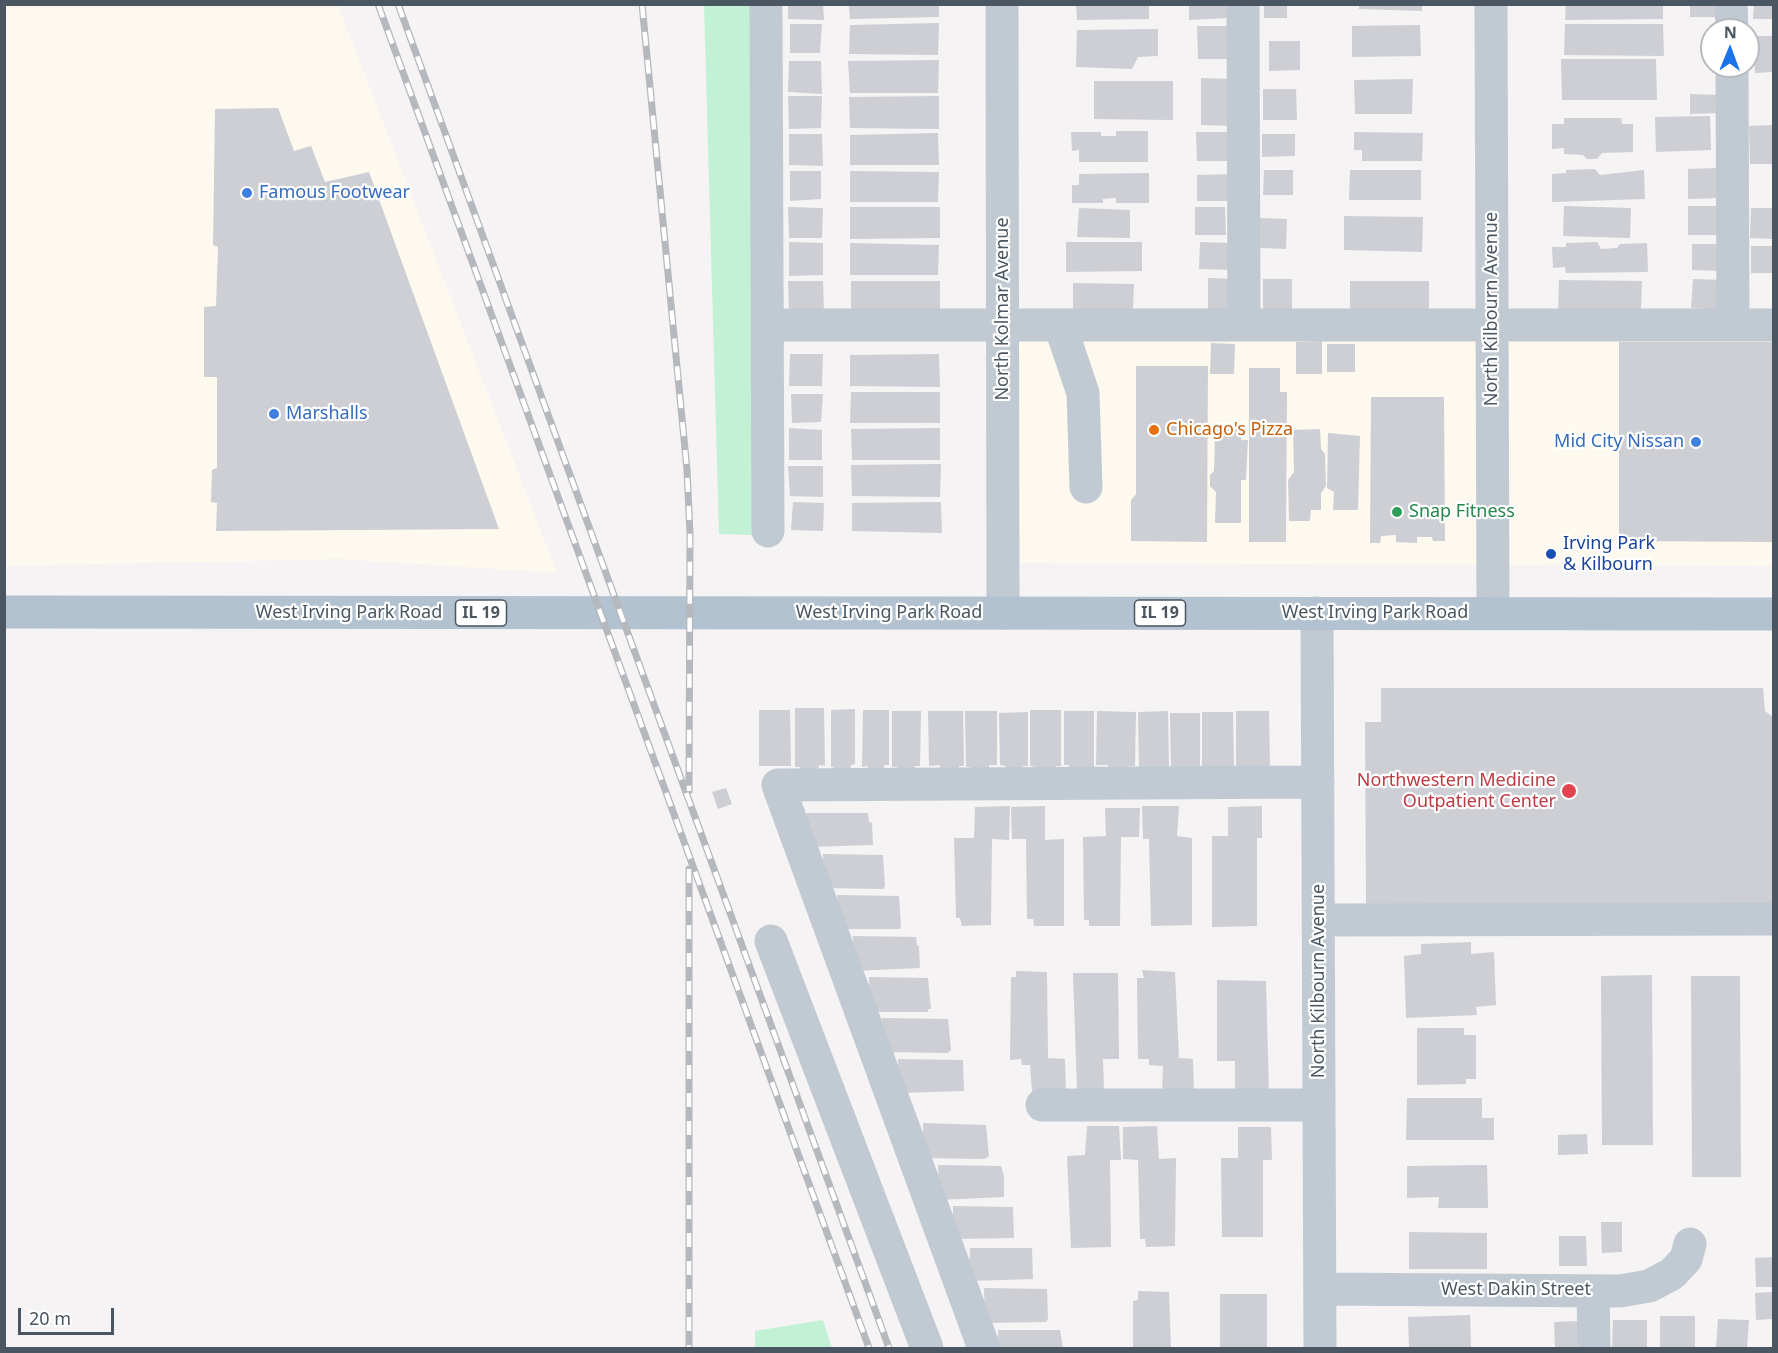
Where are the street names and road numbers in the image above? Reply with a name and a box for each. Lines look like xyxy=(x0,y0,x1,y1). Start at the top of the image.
street label: North Kilbourn Avenue xyxy=(1481,212,1503,406)
street label: North Kolmar Avenue xyxy=(992,217,1014,401)
road number: IL 19 xyxy=(456,600,506,626)
road number: IL 19 xyxy=(1134,600,1186,626)
street label: West Irving Park Road xyxy=(256,602,442,624)
street label: West Irving Park Road xyxy=(796,602,982,624)
street label: West Irving Park Road xyxy=(1282,602,1468,624)
street label: North Kilbourn Avenue xyxy=(1308,884,1330,1078)
street label: West Dakin Street xyxy=(1441,1279,1591,1301)

